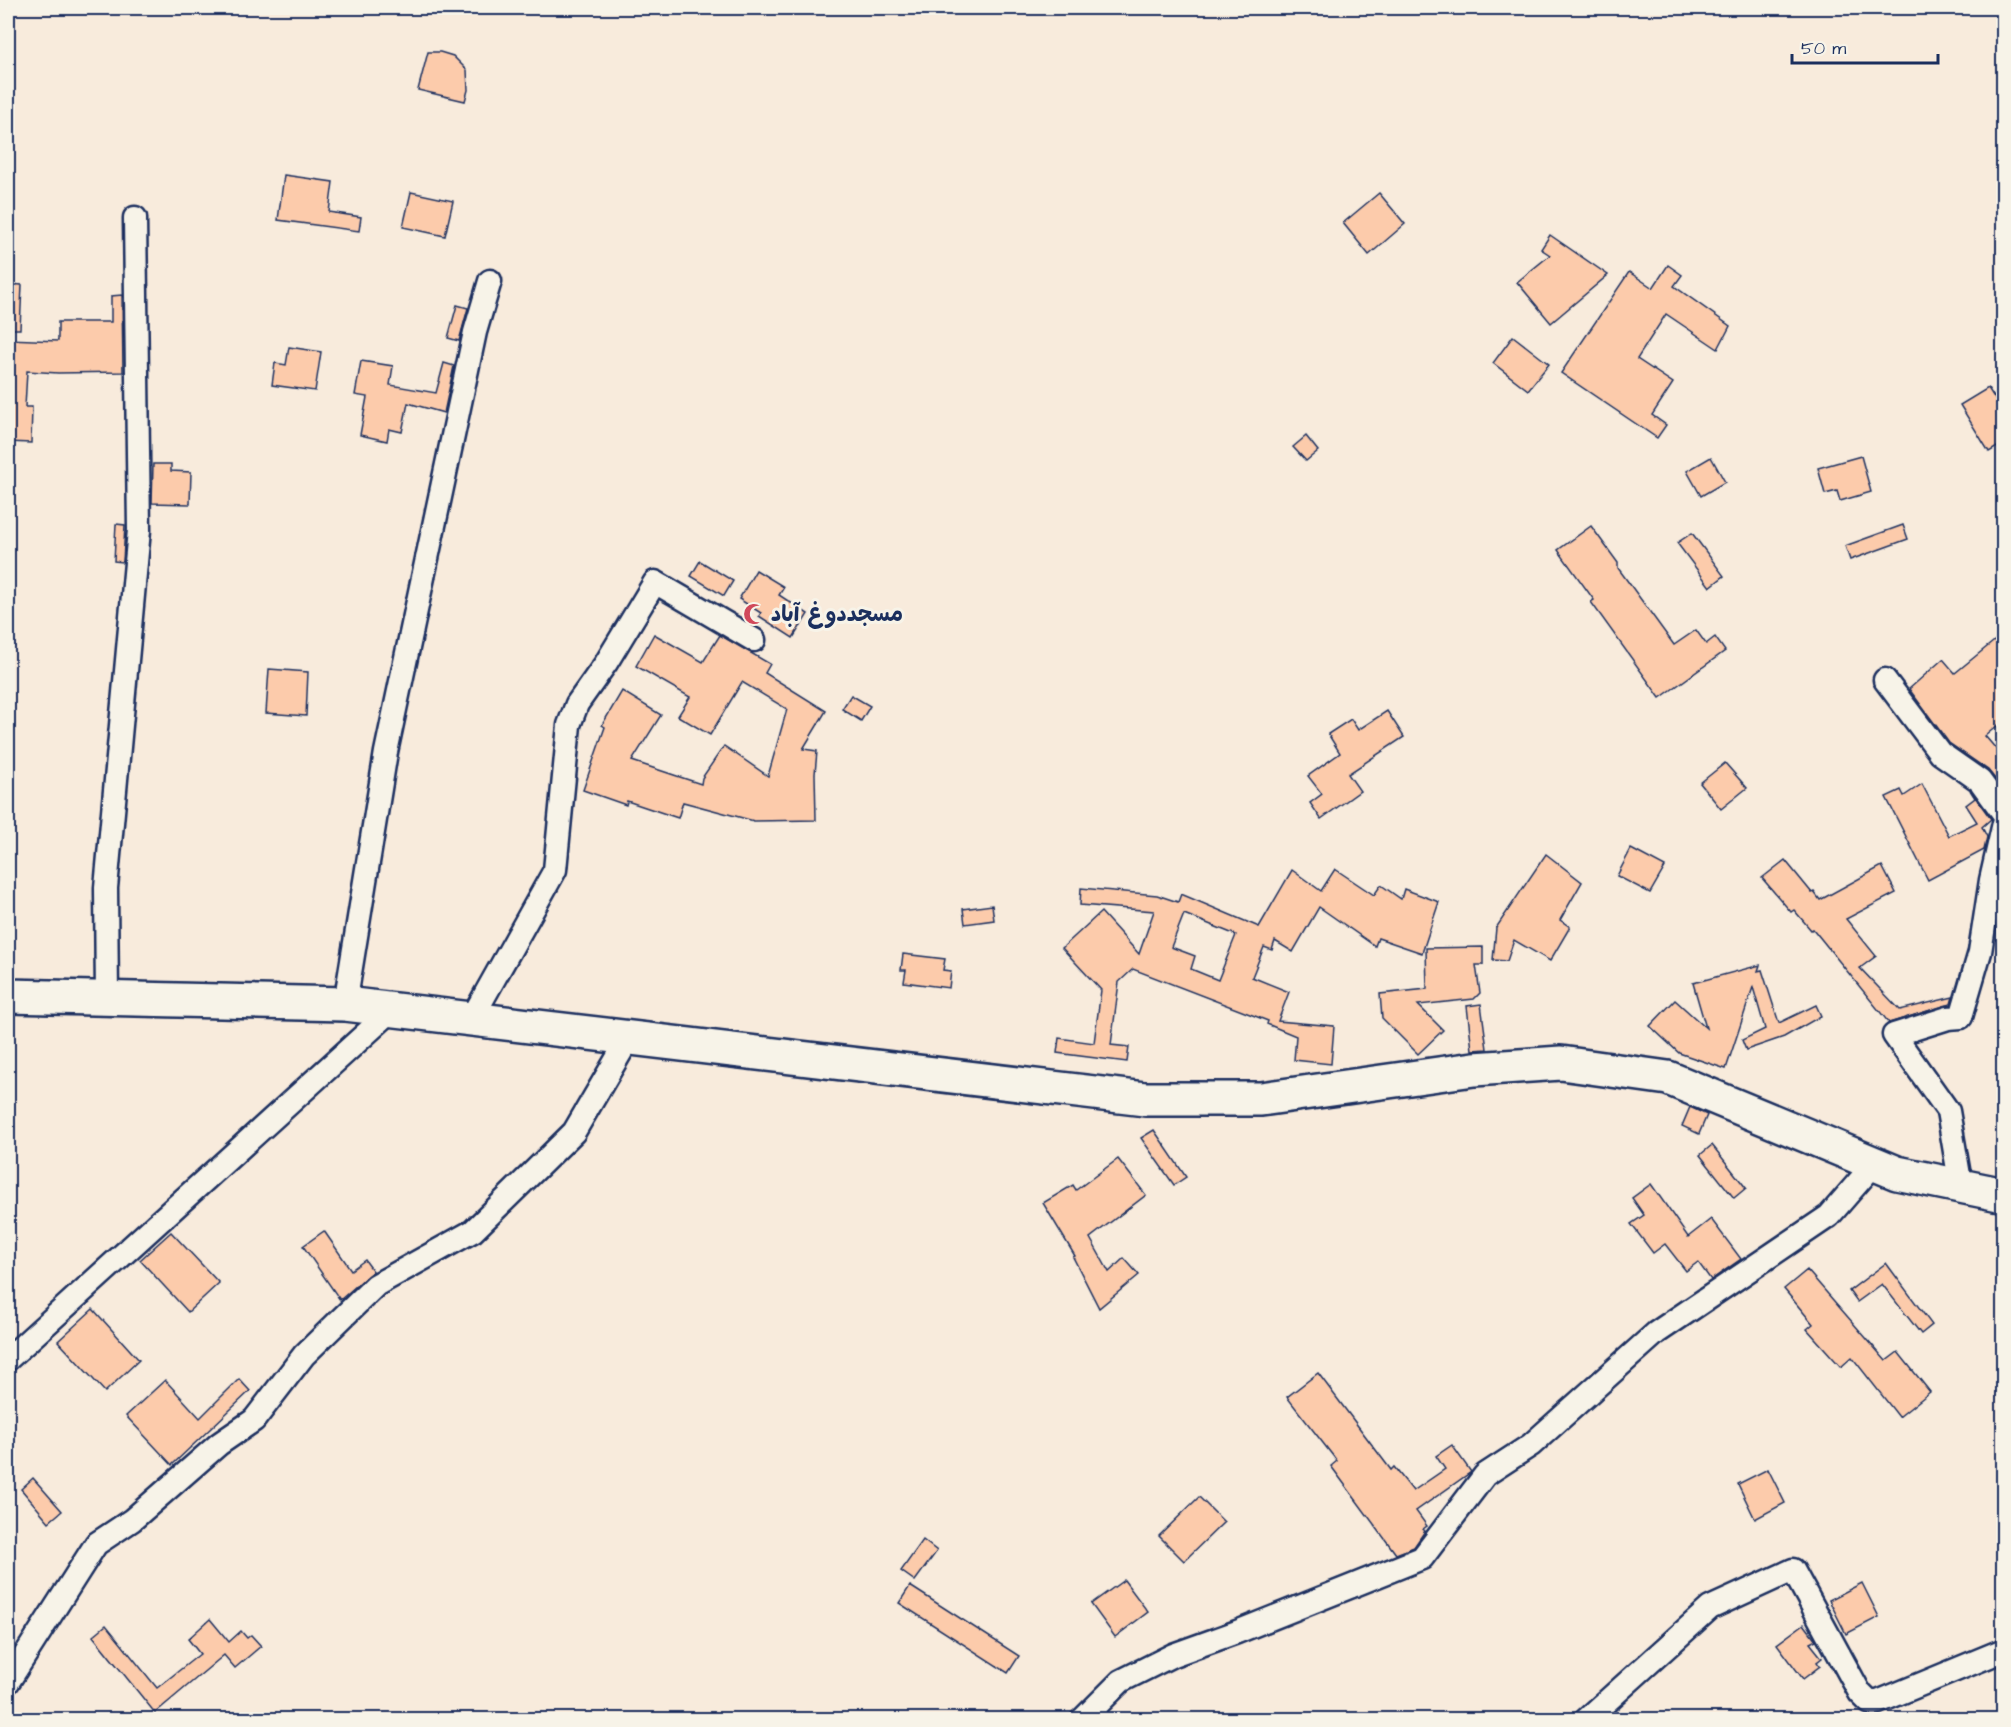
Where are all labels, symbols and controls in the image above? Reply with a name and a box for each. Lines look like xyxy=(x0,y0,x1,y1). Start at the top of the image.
scale bar xyxy=(1792,27,1938,65)
text: 50 m xyxy=(1801,36,1846,61)
place label: مسجددوغ آباد xyxy=(771,599,903,630)
mosque icon: مسجددوغ آباد xyxy=(742,602,766,626)

